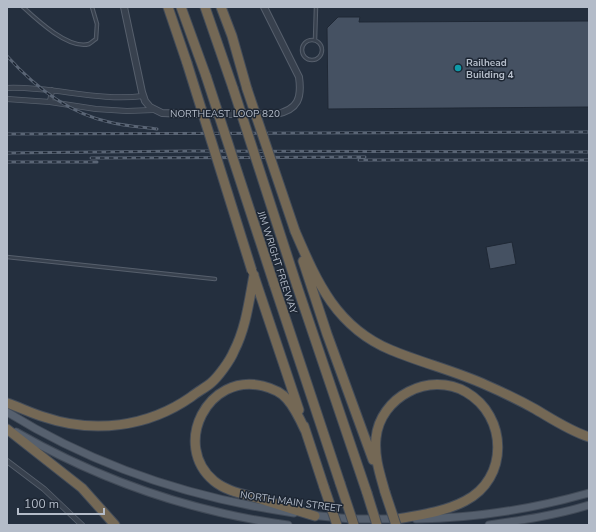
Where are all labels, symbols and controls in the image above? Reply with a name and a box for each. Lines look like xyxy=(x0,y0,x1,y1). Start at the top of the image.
place label: Railhead Building 4 xyxy=(466,56,514,82)
marker: Railhead Building 4 xyxy=(453,63,463,73)
street label: NORTHEAST LOOP 820 xyxy=(170,107,280,121)
street label: JIM WRIGHT FREEWAY xyxy=(253,208,301,317)
street label: NORTH MAIN STREET xyxy=(239,488,343,516)
scale bar xyxy=(18,490,104,516)
text: 100 m xyxy=(24,496,59,512)

